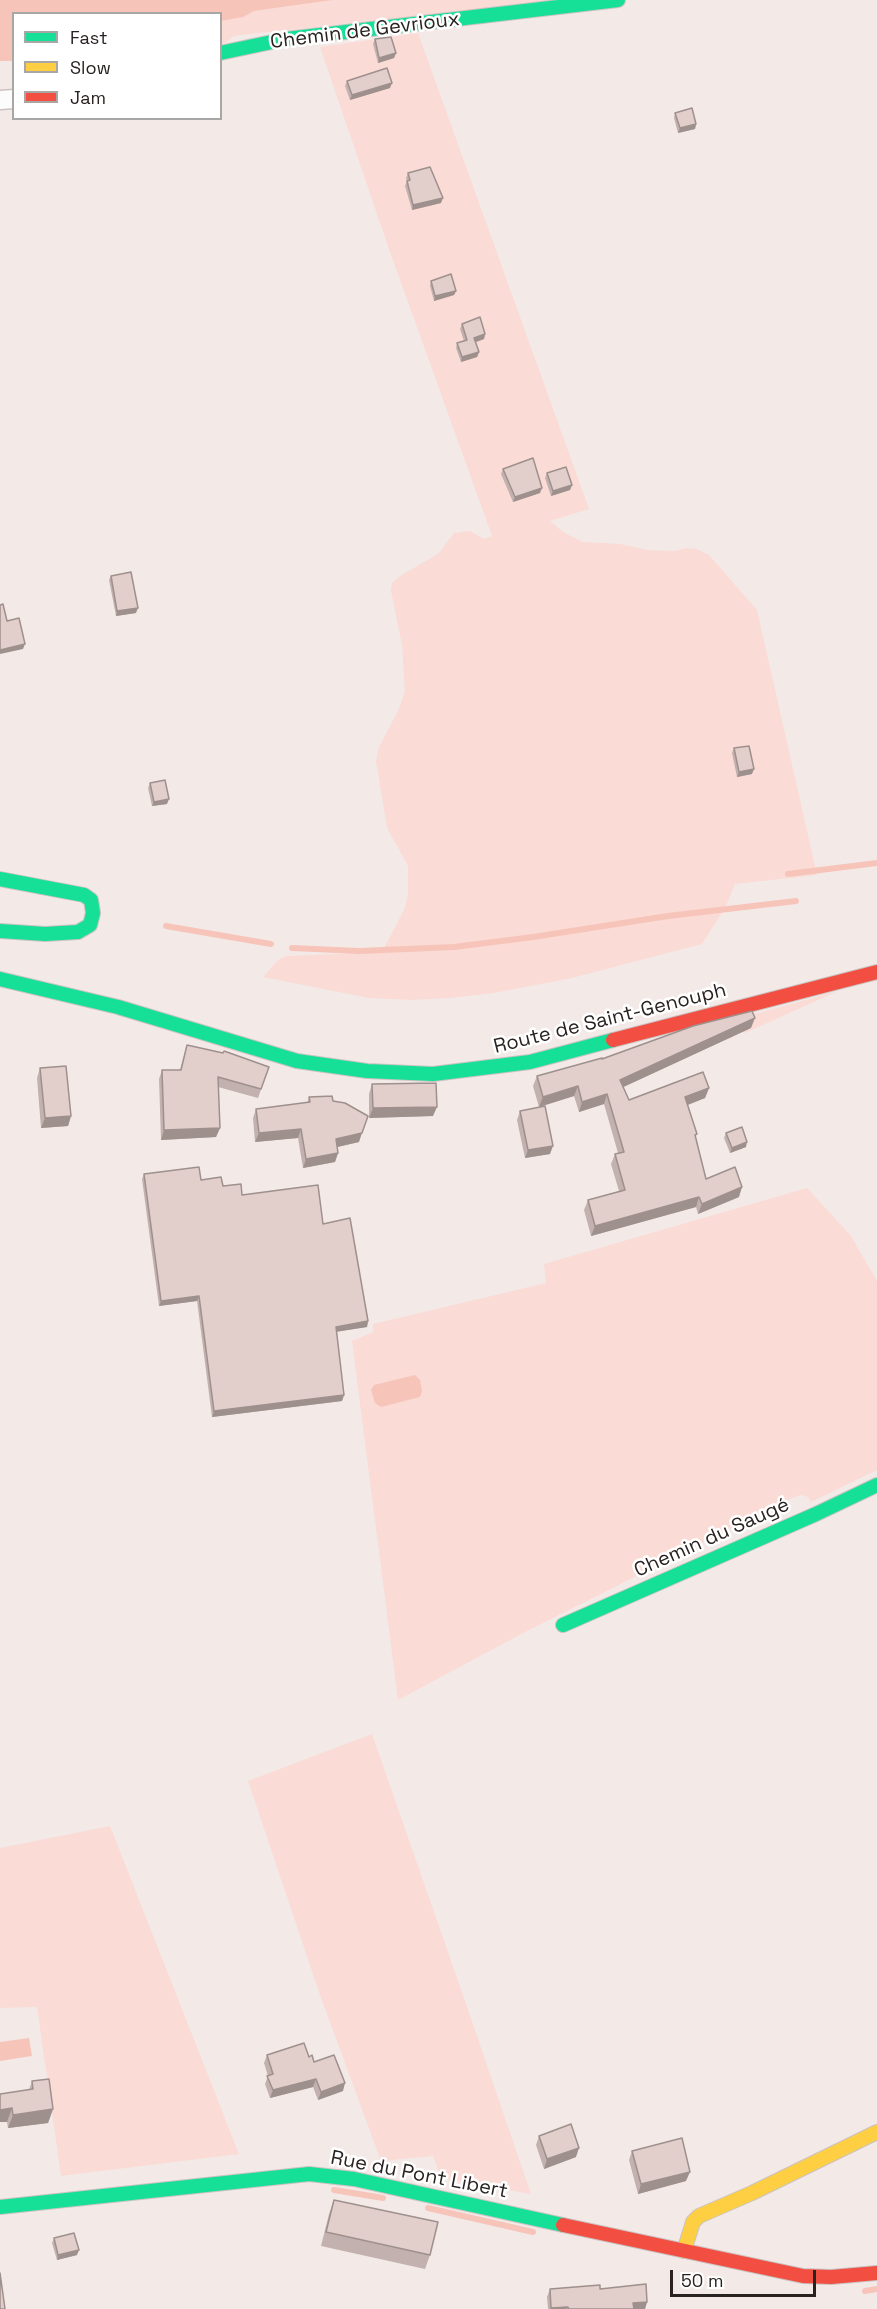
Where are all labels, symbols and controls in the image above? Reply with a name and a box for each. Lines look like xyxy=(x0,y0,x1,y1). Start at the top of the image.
street label: Chemin de Gevrioux xyxy=(269,7,461,55)
legend xyxy=(12,12,222,120)
text: Fast xyxy=(70,26,107,49)
text: Slow xyxy=(70,56,111,79)
text: Jam xyxy=(70,86,106,109)
street label: Route de Saint-Genouph xyxy=(491,979,729,1059)
street label: Chemin du Saugé xyxy=(631,1493,793,1583)
street label: Rue du Pont Libert xyxy=(328,2146,510,2204)
scale bar xyxy=(673,2258,818,2296)
text: 50 m xyxy=(681,2269,723,2292)

